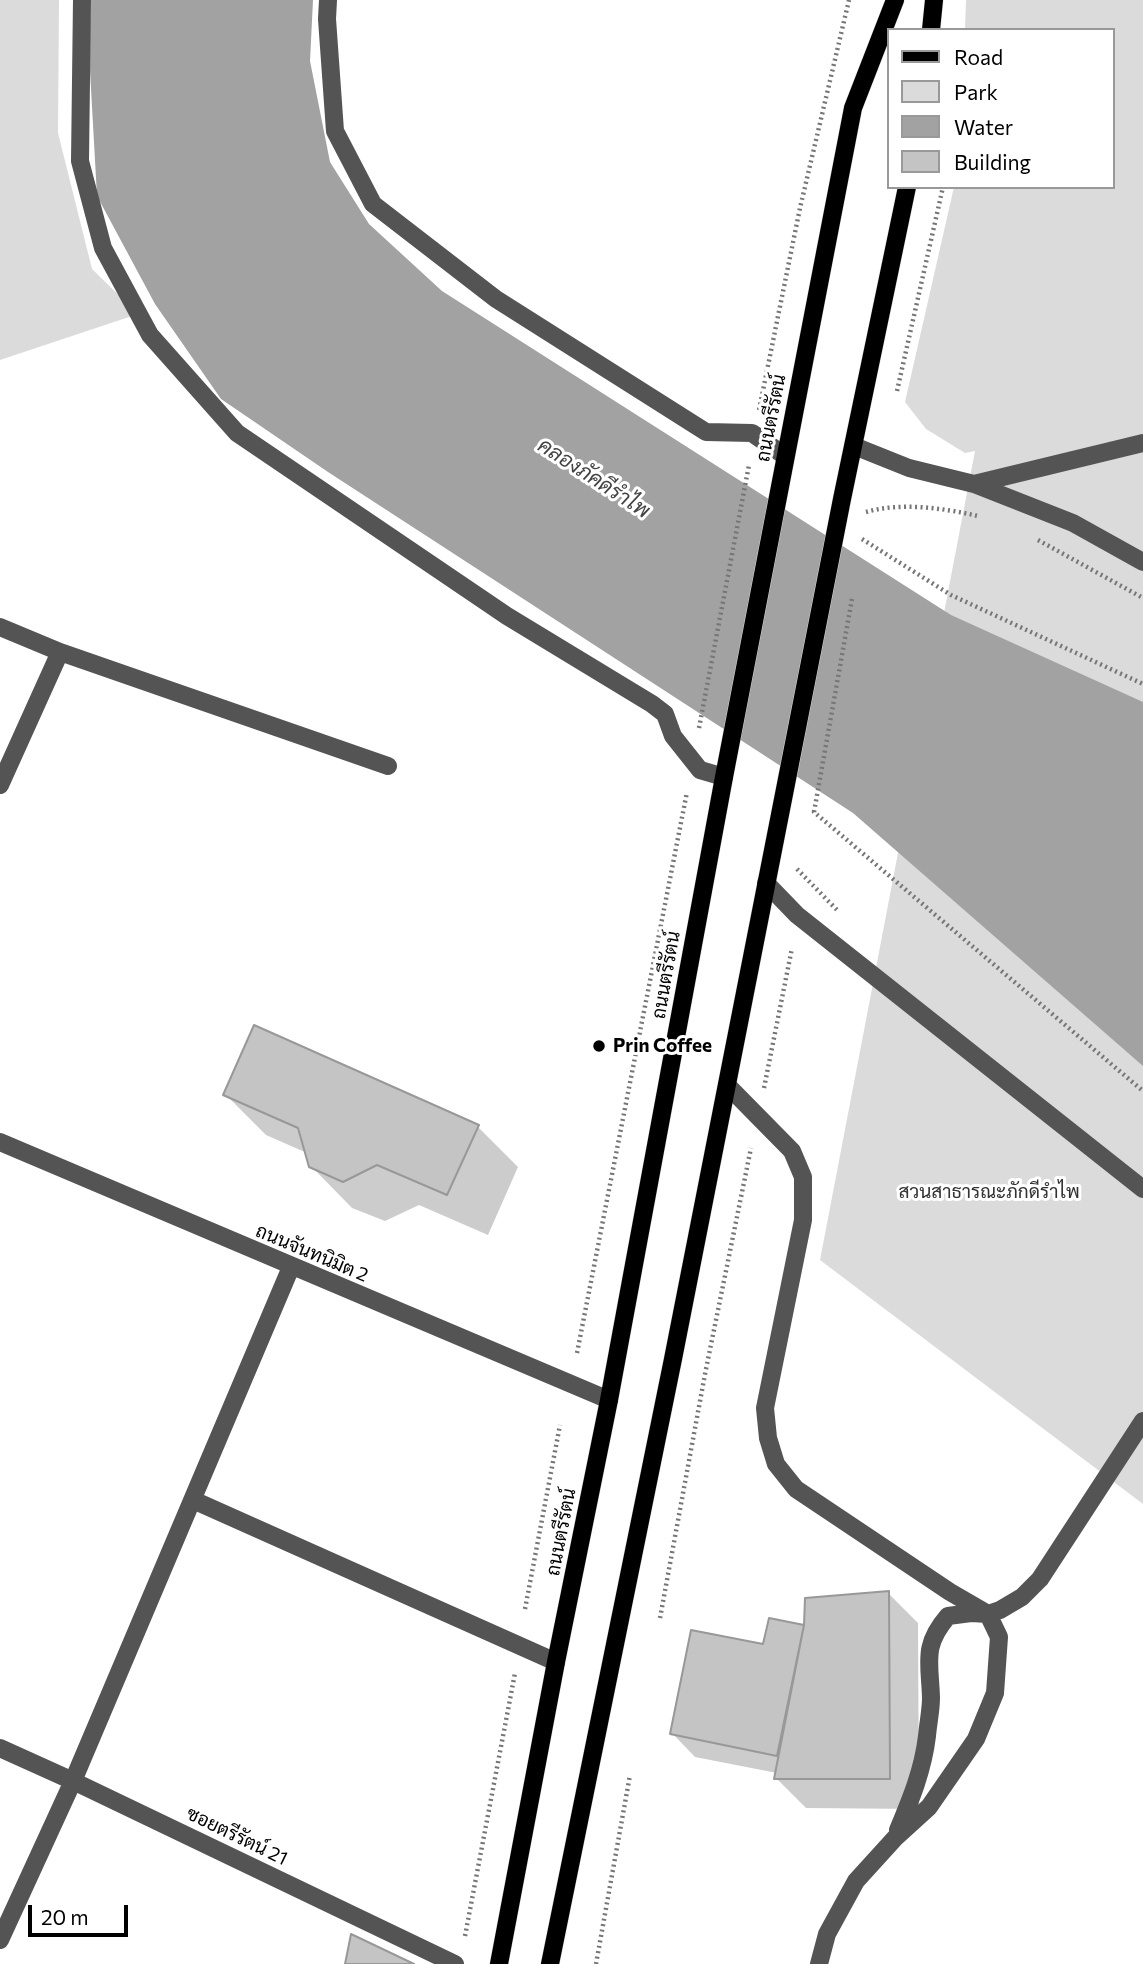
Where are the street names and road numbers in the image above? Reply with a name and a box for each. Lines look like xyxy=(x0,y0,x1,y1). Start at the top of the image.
street label: ถนนตรีรัตน์ xyxy=(751,372,791,464)
street label: ถนนตรีรัตน์ xyxy=(647,929,685,1021)
street label: ถนนจันทนิมิต 2 xyxy=(252,1219,372,1287)
street label: ถนนตรีรัตน์ xyxy=(541,1486,581,1578)
street label: ซอยตรีรัตน์ 21 xyxy=(183,1802,291,1870)

